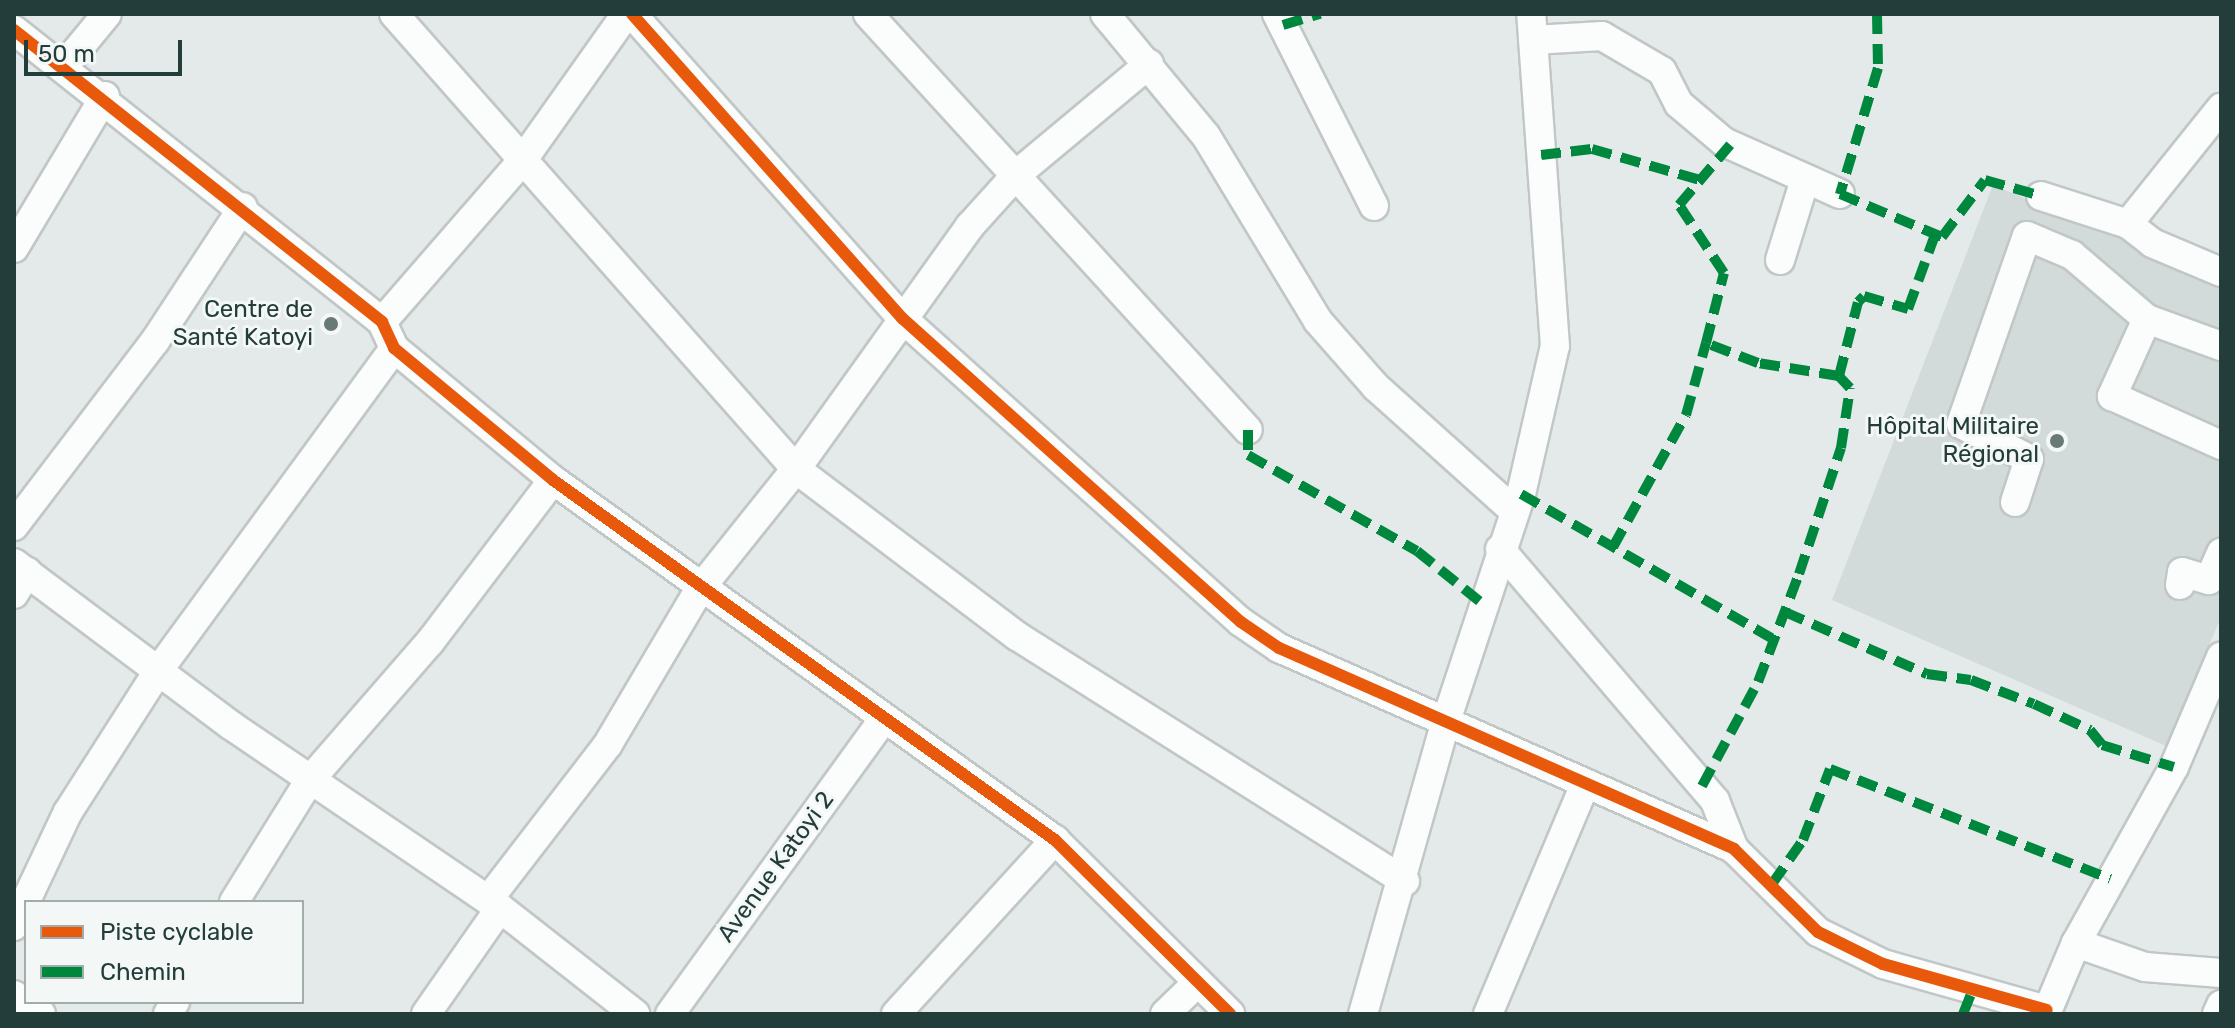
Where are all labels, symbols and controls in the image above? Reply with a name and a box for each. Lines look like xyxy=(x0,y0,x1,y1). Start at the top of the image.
scale bar xyxy=(28,24,186,74)
text: 50 m xyxy=(38,40,95,68)
place label: Centre de Santé Katoyi xyxy=(173,296,313,352)
marker: Centre de Santé Katoyi xyxy=(320,313,342,335)
place label: Hôpital Militaire Régional xyxy=(1866,413,2039,469)
marker: Hôpital Militaire Régional xyxy=(2046,430,2068,452)
street label: Avenue Katoyi 2 xyxy=(712,786,840,948)
legend xyxy=(24,900,304,1004)
text: Piste cyclable xyxy=(100,918,254,946)
text: Chemin xyxy=(100,958,186,986)

